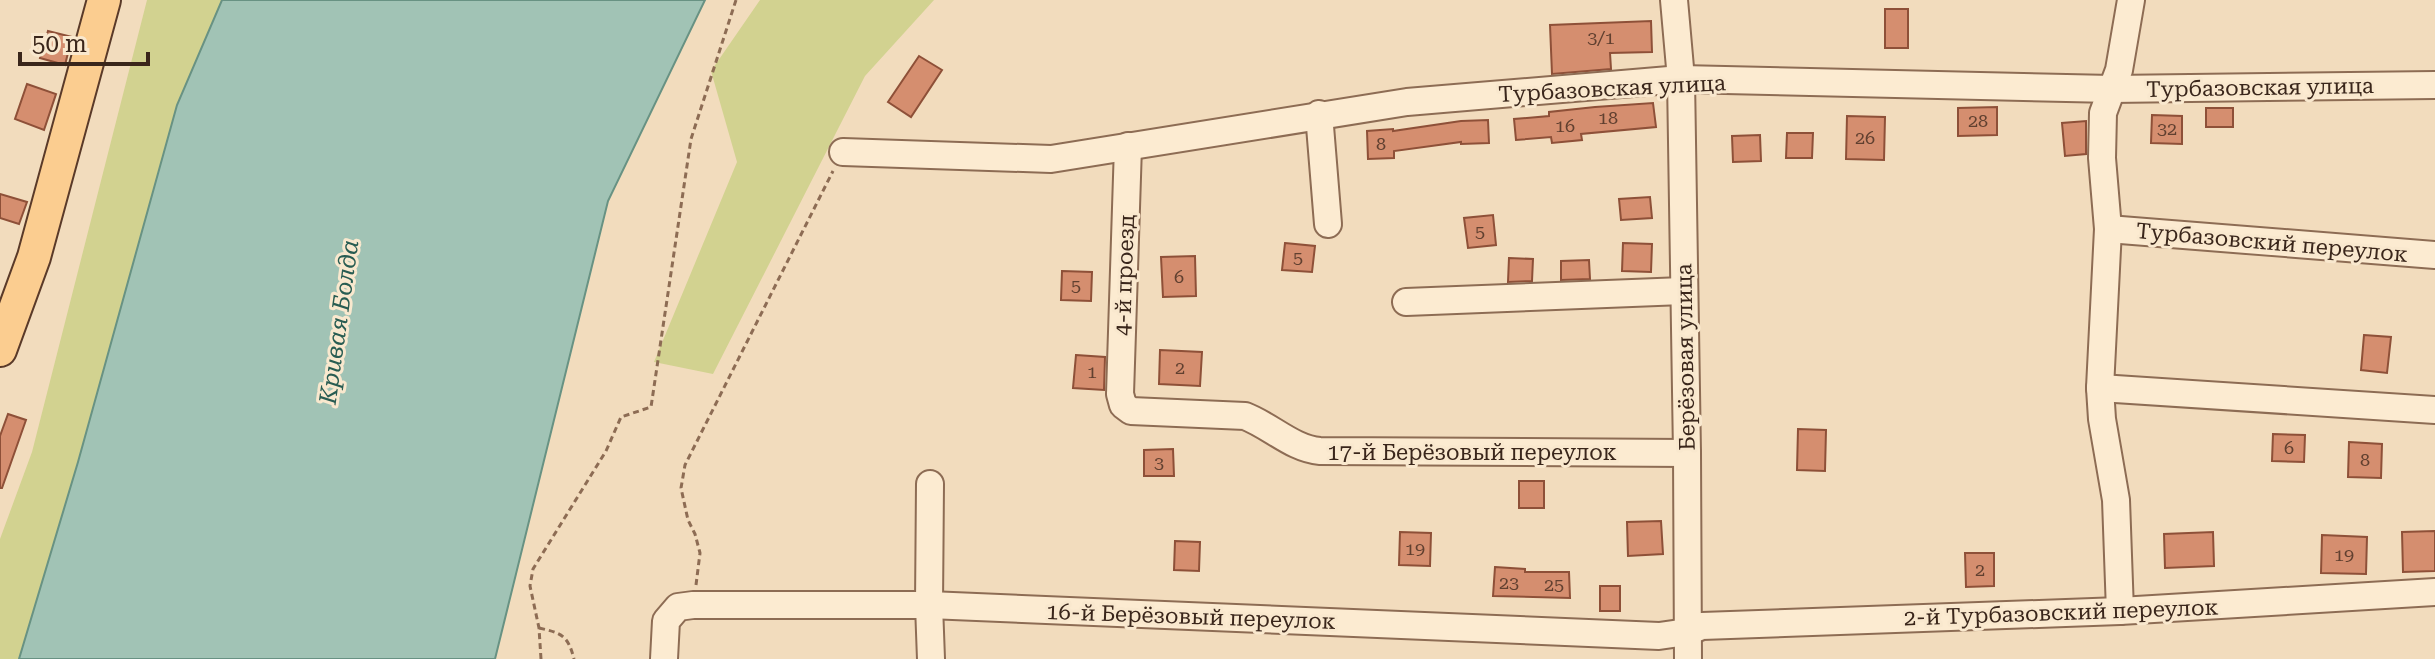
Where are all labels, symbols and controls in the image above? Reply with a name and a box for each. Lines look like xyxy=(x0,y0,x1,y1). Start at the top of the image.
scale bar xyxy=(20,16,148,66)
house number: 3/1 xyxy=(1587,27,1615,48)
text: 50 m xyxy=(32,30,87,58)
street label: Турбазовская улица xyxy=(1498,70,1726,107)
street label: Турбазовская улица xyxy=(2146,73,2374,102)
house number: 18 xyxy=(1598,107,1618,128)
house number: 28 xyxy=(1968,110,1988,131)
house number: 16 xyxy=(1555,115,1575,136)
house number: 32 xyxy=(2157,118,2177,139)
house number: 26 xyxy=(1855,127,1875,148)
house number: 8 xyxy=(1376,133,1386,154)
street label: 4-й проезд xyxy=(1110,214,1139,336)
street label: Турбазовский переулок xyxy=(2135,218,2409,267)
house number: 5 xyxy=(1475,221,1485,242)
water label: Кривая Болда xyxy=(313,238,364,407)
house number: 5 xyxy=(1293,247,1303,268)
street label: Берёзовая улица xyxy=(1671,263,1700,451)
house number: 6 xyxy=(1174,266,1184,287)
house number: 5 xyxy=(1071,275,1081,296)
house number: 2 xyxy=(1175,357,1185,378)
house number: 1 xyxy=(1087,361,1097,382)
house number: 6 xyxy=(2284,437,2294,458)
street label: 17-й Берёзовый переулок xyxy=(1327,440,1617,465)
house number: 8 xyxy=(2360,449,2370,470)
house number: 3 xyxy=(1154,452,1164,473)
house number: 19 xyxy=(1405,538,1425,559)
house number: 19 xyxy=(2334,544,2354,565)
house number: 2 xyxy=(1975,559,1985,580)
house number: 23 xyxy=(1499,572,1519,593)
house number: 25 xyxy=(1544,574,1564,595)
street label: 2-й Турбазовский переулок xyxy=(1903,595,2219,630)
street label: 16-й Берёзовый переулок xyxy=(1046,599,1336,634)

